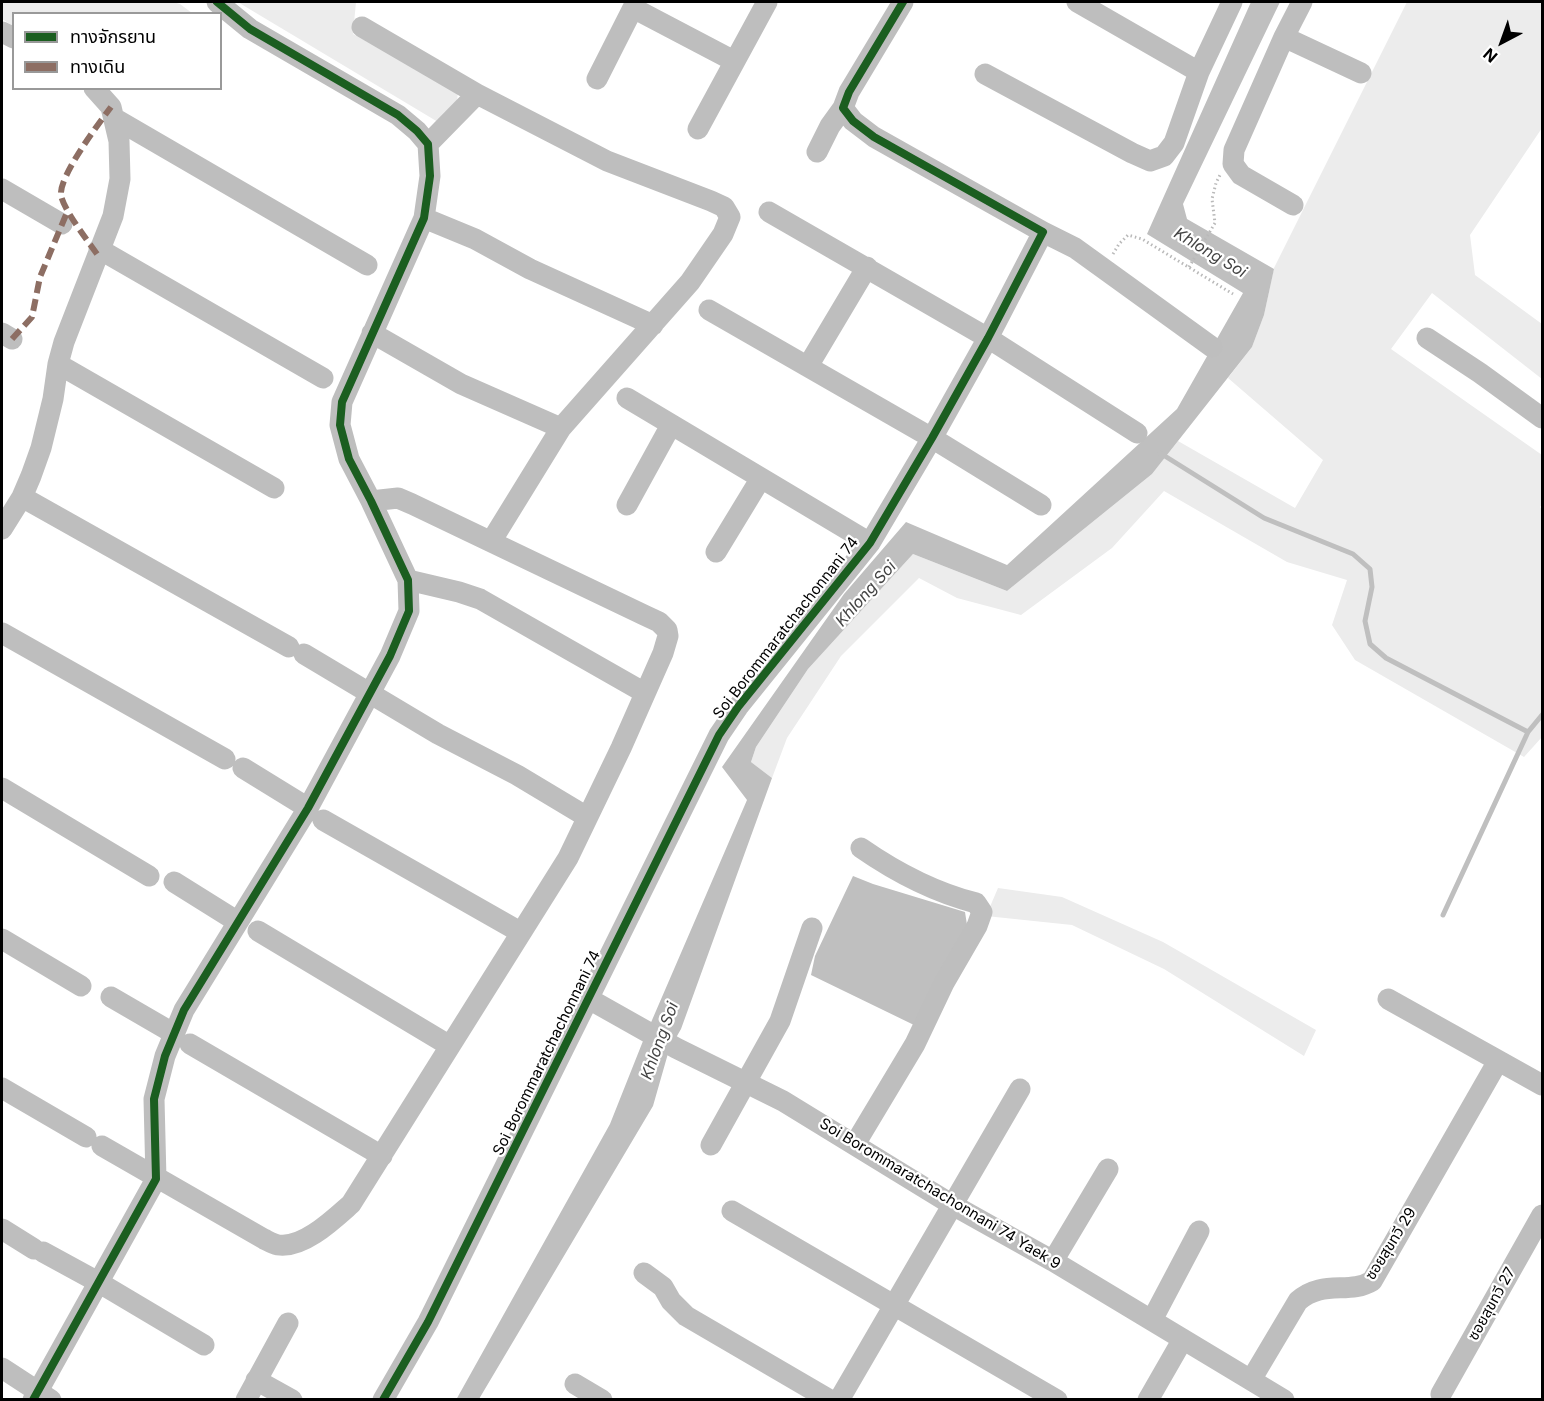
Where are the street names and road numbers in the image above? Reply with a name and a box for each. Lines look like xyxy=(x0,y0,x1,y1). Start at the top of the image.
street label: Soi Borommaratchachonnani 74 xyxy=(709,534,863,722)
street label: Soi Borommaratchachonnani 74 xyxy=(489,948,605,1158)
street label: Soi Borommaratchachonnani 74 Yaek 9 xyxy=(816,1115,1064,1273)
street label: ซอยสุขทวี 29 xyxy=(1362,1205,1420,1283)
street label: ซอยสุขทวี 27 xyxy=(1464,1264,1520,1344)

